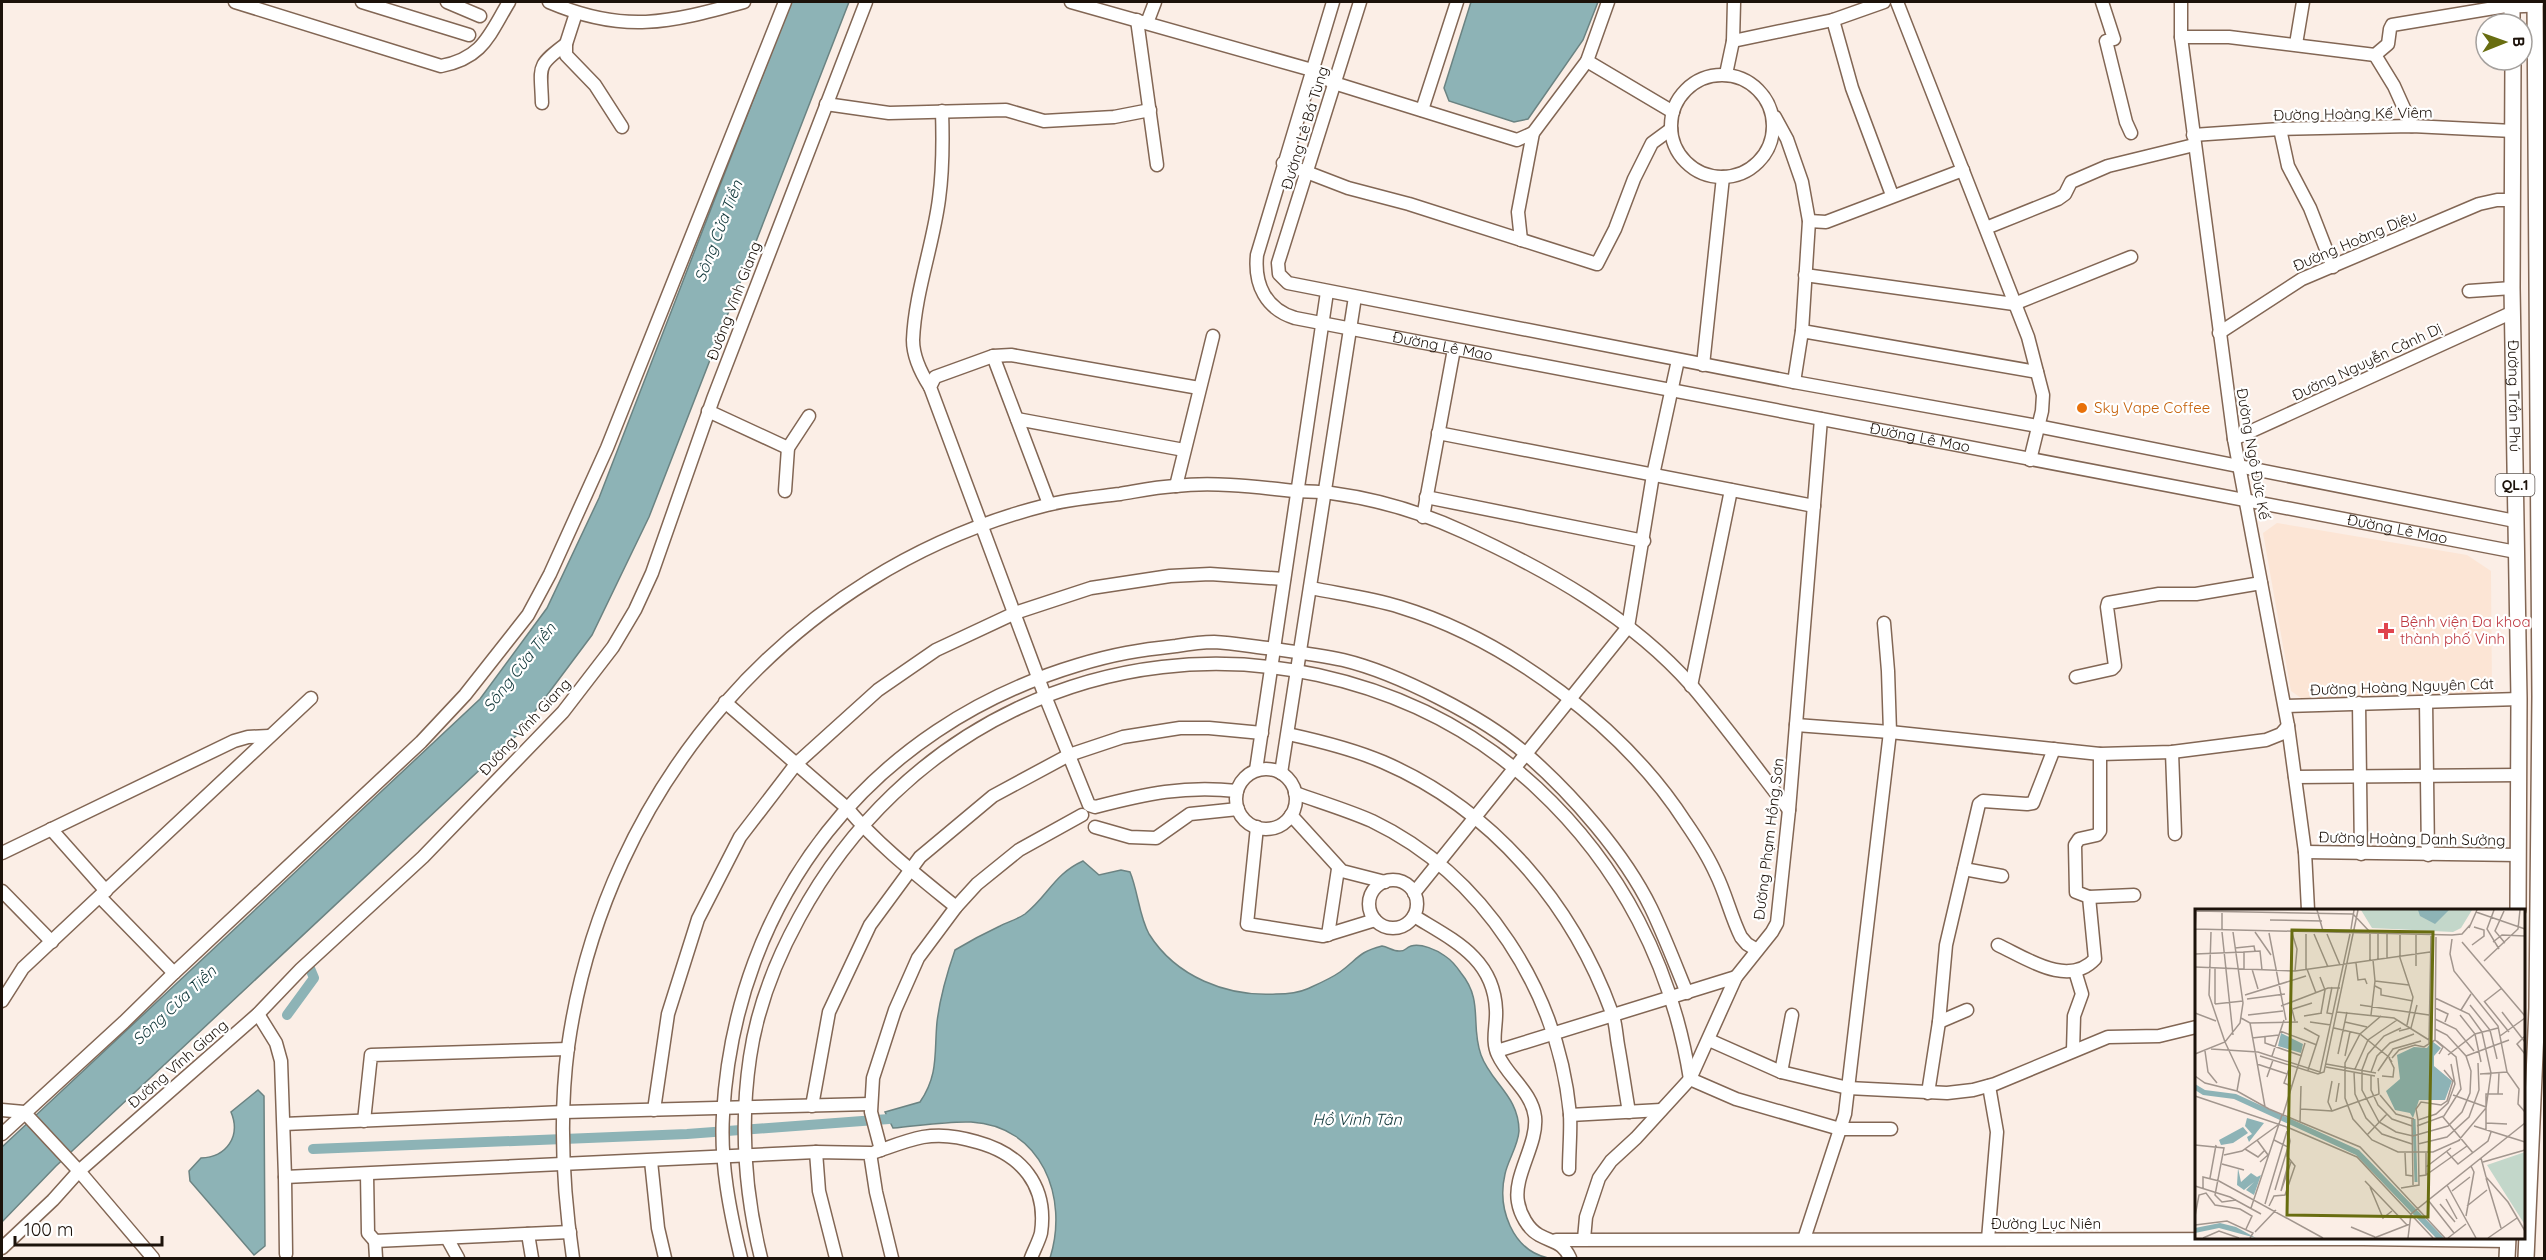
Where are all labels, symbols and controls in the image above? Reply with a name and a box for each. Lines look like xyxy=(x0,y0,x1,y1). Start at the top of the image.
north arrow xyxy=(2474,12,2534,72)
text: B xyxy=(2509,36,2529,47)
street label: Đường Lê Bá Tùng xyxy=(1277,64,1332,192)
street label: Đường Hoàng Kế Viêm xyxy=(2273,103,2433,124)
water label: Sông Cửa Tiền xyxy=(689,177,747,285)
street label: Đường Hoàng Diệu xyxy=(2290,206,2420,275)
street label: Đường Vĩnh Giang xyxy=(702,239,765,363)
street label: Đường Nguyễn Cảnh Dị xyxy=(2289,318,2445,405)
street label: Đường Lê Mao xyxy=(1391,327,1494,365)
street label: Đường Trần Phú xyxy=(2504,340,2525,452)
street label: Đường Ngô Đức Kế xyxy=(2233,387,2274,521)
place label: Sky Vape Coffee xyxy=(2094,398,2210,417)
marker: Sky Vape Coffee xyxy=(2075,401,2089,415)
street label: Đường Lê Mao xyxy=(1868,418,1972,456)
road number: QL.1 xyxy=(2496,474,2534,496)
street label: Đường Lê Mao xyxy=(2346,510,2449,548)
place label: Bệnh viện Đa khoa thành phố Vinh xyxy=(2400,612,2531,648)
water label: Sông Cửa Tiền xyxy=(478,618,560,715)
marker: Bệnh viện Đa khoa thành phố Vinh xyxy=(2377,622,2395,640)
street label: Đường Vĩnh Giang xyxy=(475,674,574,779)
street label: Đường Hoàng Nguyên Cát xyxy=(2310,674,2494,699)
street label: Đường Phạm Hồng Sơn xyxy=(1749,757,1788,921)
street label: Đường Hoàng Danh Sưởng xyxy=(2318,827,2506,850)
inset map xyxy=(2195,909,2525,1239)
water label: Sông Cửa Tiền xyxy=(128,961,221,1049)
street label: Đường Vĩnh Giang xyxy=(124,1015,231,1112)
water label: Hồ Vinh Tân xyxy=(1312,1109,1402,1129)
scale bar xyxy=(15,1209,162,1247)
street label: Đường Lục Niên xyxy=(1991,1214,2101,1233)
text: 100 m xyxy=(24,1218,73,1241)

